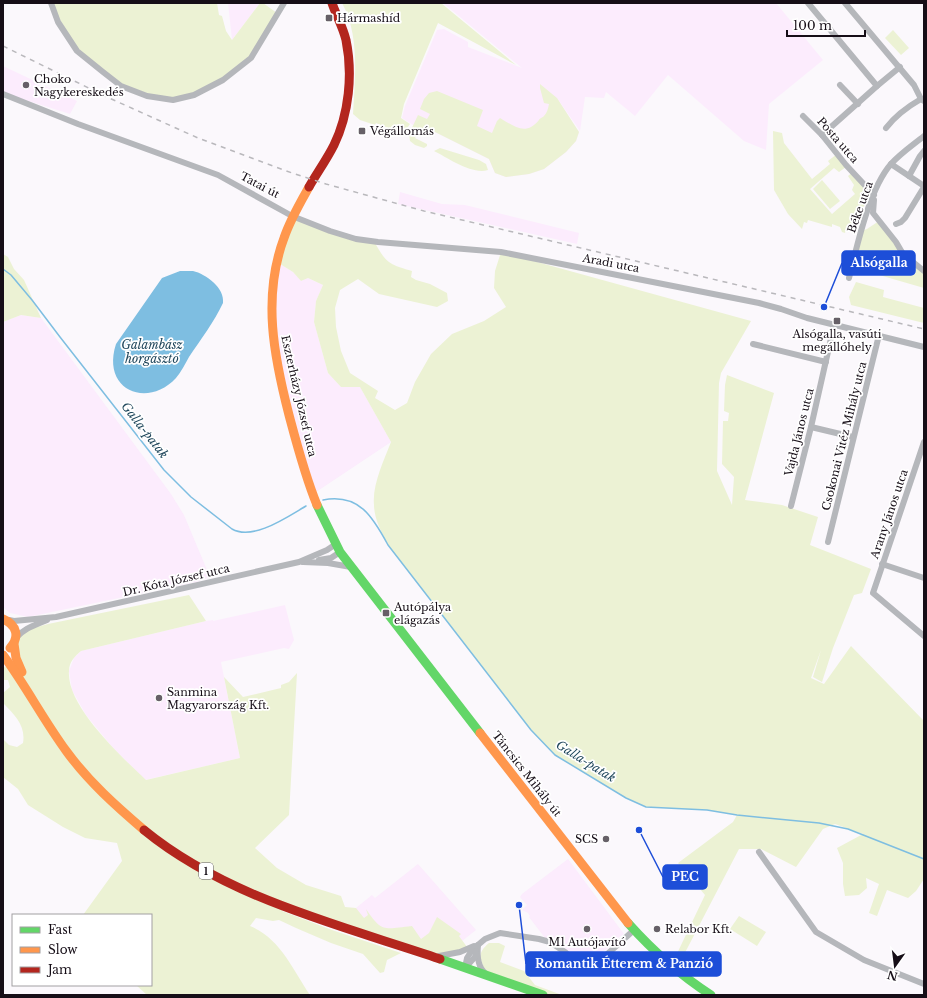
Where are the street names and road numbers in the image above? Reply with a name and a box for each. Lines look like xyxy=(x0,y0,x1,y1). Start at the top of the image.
street label: Posta utca xyxy=(814,114,862,166)
street label: Tatai út xyxy=(238,169,283,202)
street label: Béke utca xyxy=(844,178,876,235)
street label: Aradi utca xyxy=(580,250,642,276)
street label: Eszterházy József utca xyxy=(278,334,320,459)
street label: Csokonai Vitéz Mihály utca xyxy=(819,359,870,512)
street label: Vajda János utca xyxy=(781,386,817,478)
street label: Arany János utca xyxy=(867,467,911,561)
street label: Dr. Kóta József utca xyxy=(121,561,232,599)
street label: Táncsics Mihály út xyxy=(489,729,565,820)
road number: 1 xyxy=(199,863,213,879)

